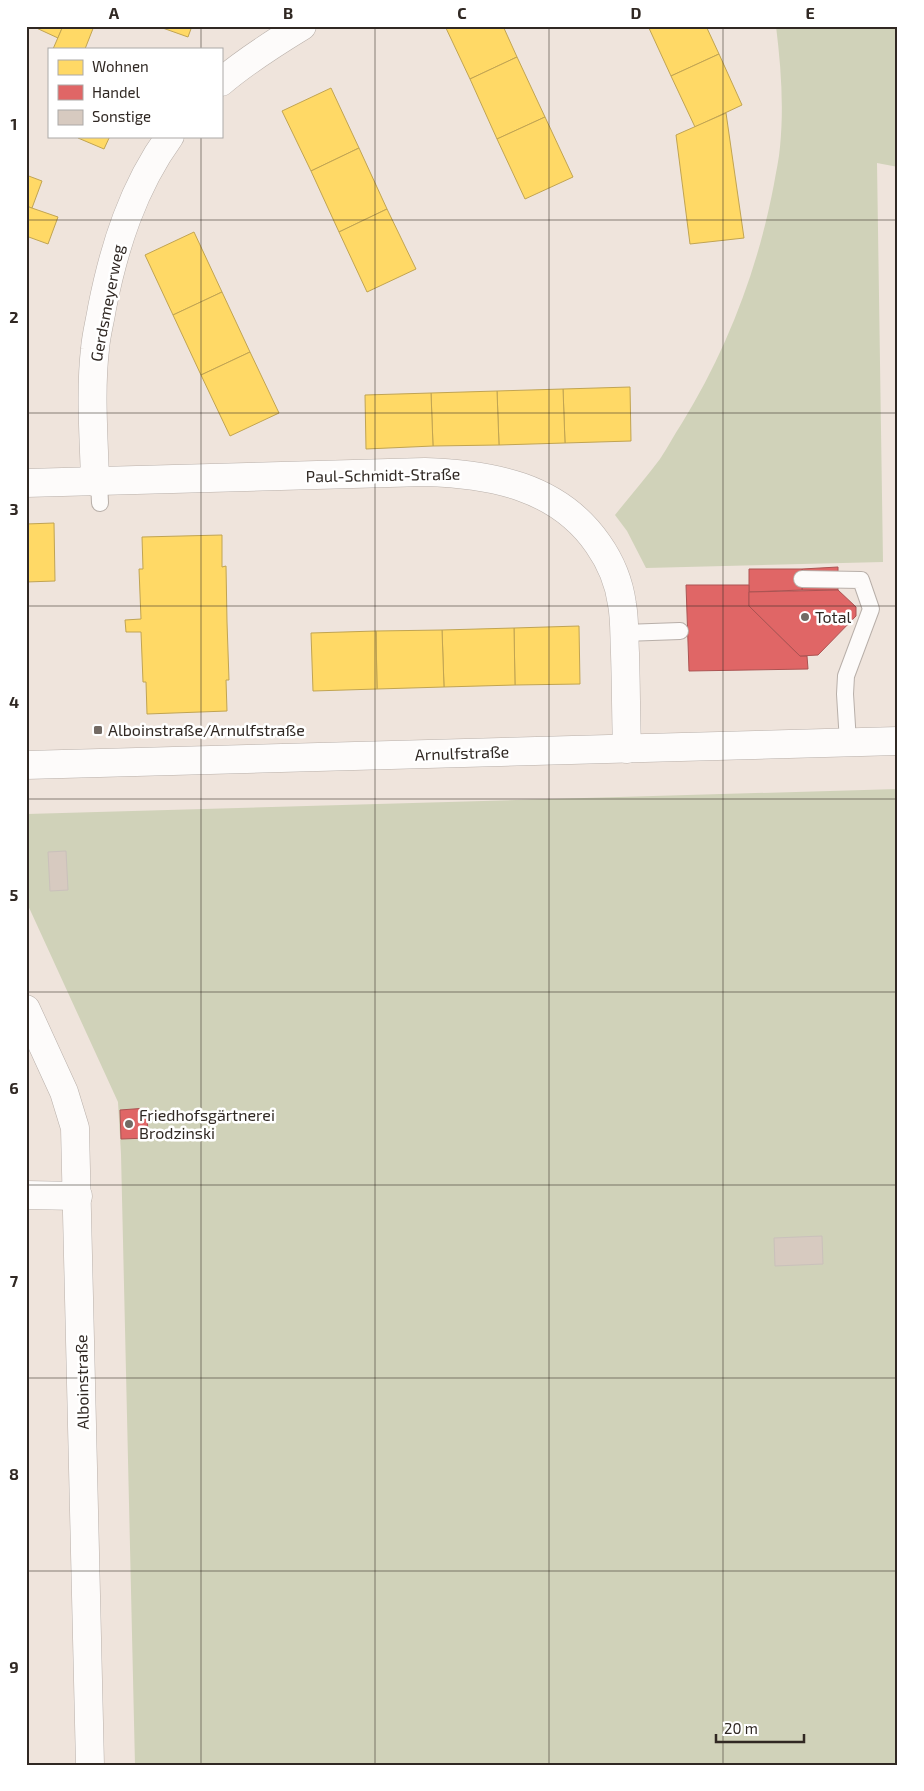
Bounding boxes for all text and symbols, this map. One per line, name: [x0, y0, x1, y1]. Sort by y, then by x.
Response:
text: A: [109, 3, 120, 22]
text: B: [283, 3, 293, 22]
text: C: [457, 3, 467, 22]
text: D: [631, 3, 642, 22]
text: E: [805, 3, 815, 22]
legend: [48, 48, 222, 138]
text: Wohnen: [92, 57, 149, 75]
text: Handel: [92, 83, 141, 101]
text: Sonstige: [92, 107, 151, 125]
text: 1: [11, 114, 17, 133]
street label: Gerdsmeyerweg: [86, 243, 127, 363]
text: 2: [9, 307, 19, 326]
street label: Paul-Schmidt-Straße: [306, 464, 460, 485]
text: 3: [9, 499, 19, 518]
place label: Total: [815, 607, 851, 626]
marker: Total: [799, 611, 811, 623]
text: 4: [9, 692, 19, 711]
place label: Alboinstraße/Arnulfstraße: [108, 720, 305, 739]
marker: Alboinstraße/Arnulfstraße: [92, 724, 104, 736]
street label: Arnulfstraße: [414, 741, 509, 764]
text: 5: [10, 885, 19, 904]
text: 6: [9, 1078, 19, 1097]
place label: Friedhofsgärtnerei Brodzinski: [139, 1105, 275, 1142]
marker: Friedhofsgärtnerei Brodzinski: [123, 1118, 135, 1130]
text: 7: [10, 1271, 19, 1290]
street label: Alboinstraße: [71, 1334, 92, 1430]
text: 8: [9, 1464, 19, 1483]
text: 9: [9, 1657, 19, 1676]
scale bar: [716, 1711, 804, 1743]
text: 20 m: [724, 1719, 758, 1737]

